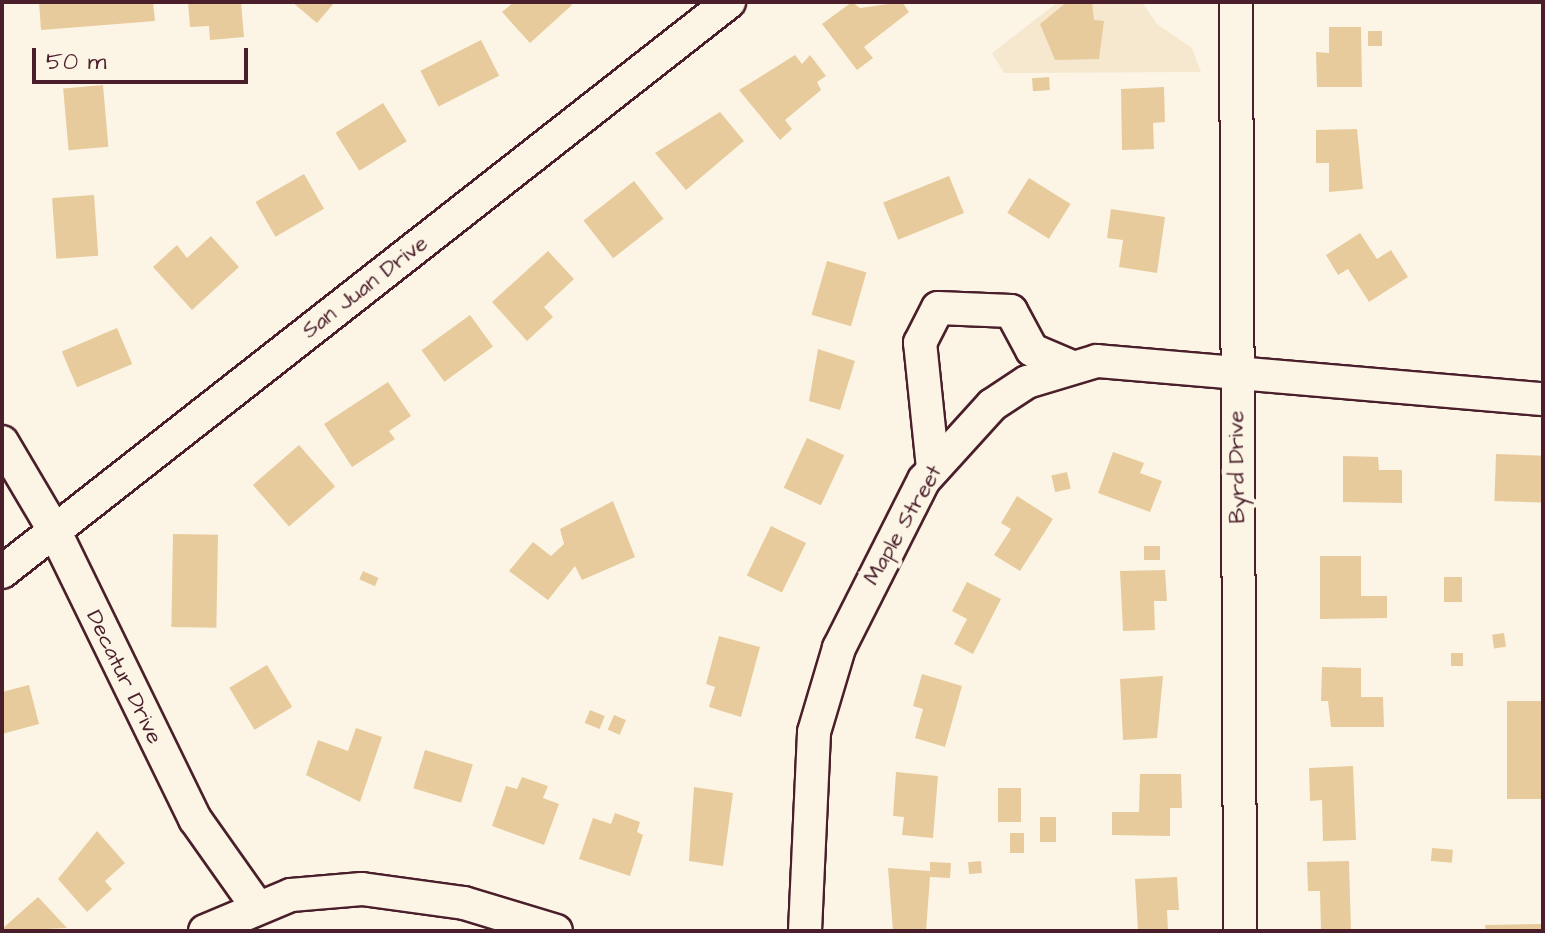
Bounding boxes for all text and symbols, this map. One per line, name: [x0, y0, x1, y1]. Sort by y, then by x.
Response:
scale bar: [36, 32, 252, 82]
text: 50 m: [46, 45, 106, 79]
street label: San Juan Drive: [297, 230, 433, 344]
street label: Byrd Drive: [1223, 410, 1251, 524]
street label: Maple Street: [858, 461, 948, 589]
street label: Decatur Drive: [80, 606, 168, 748]

